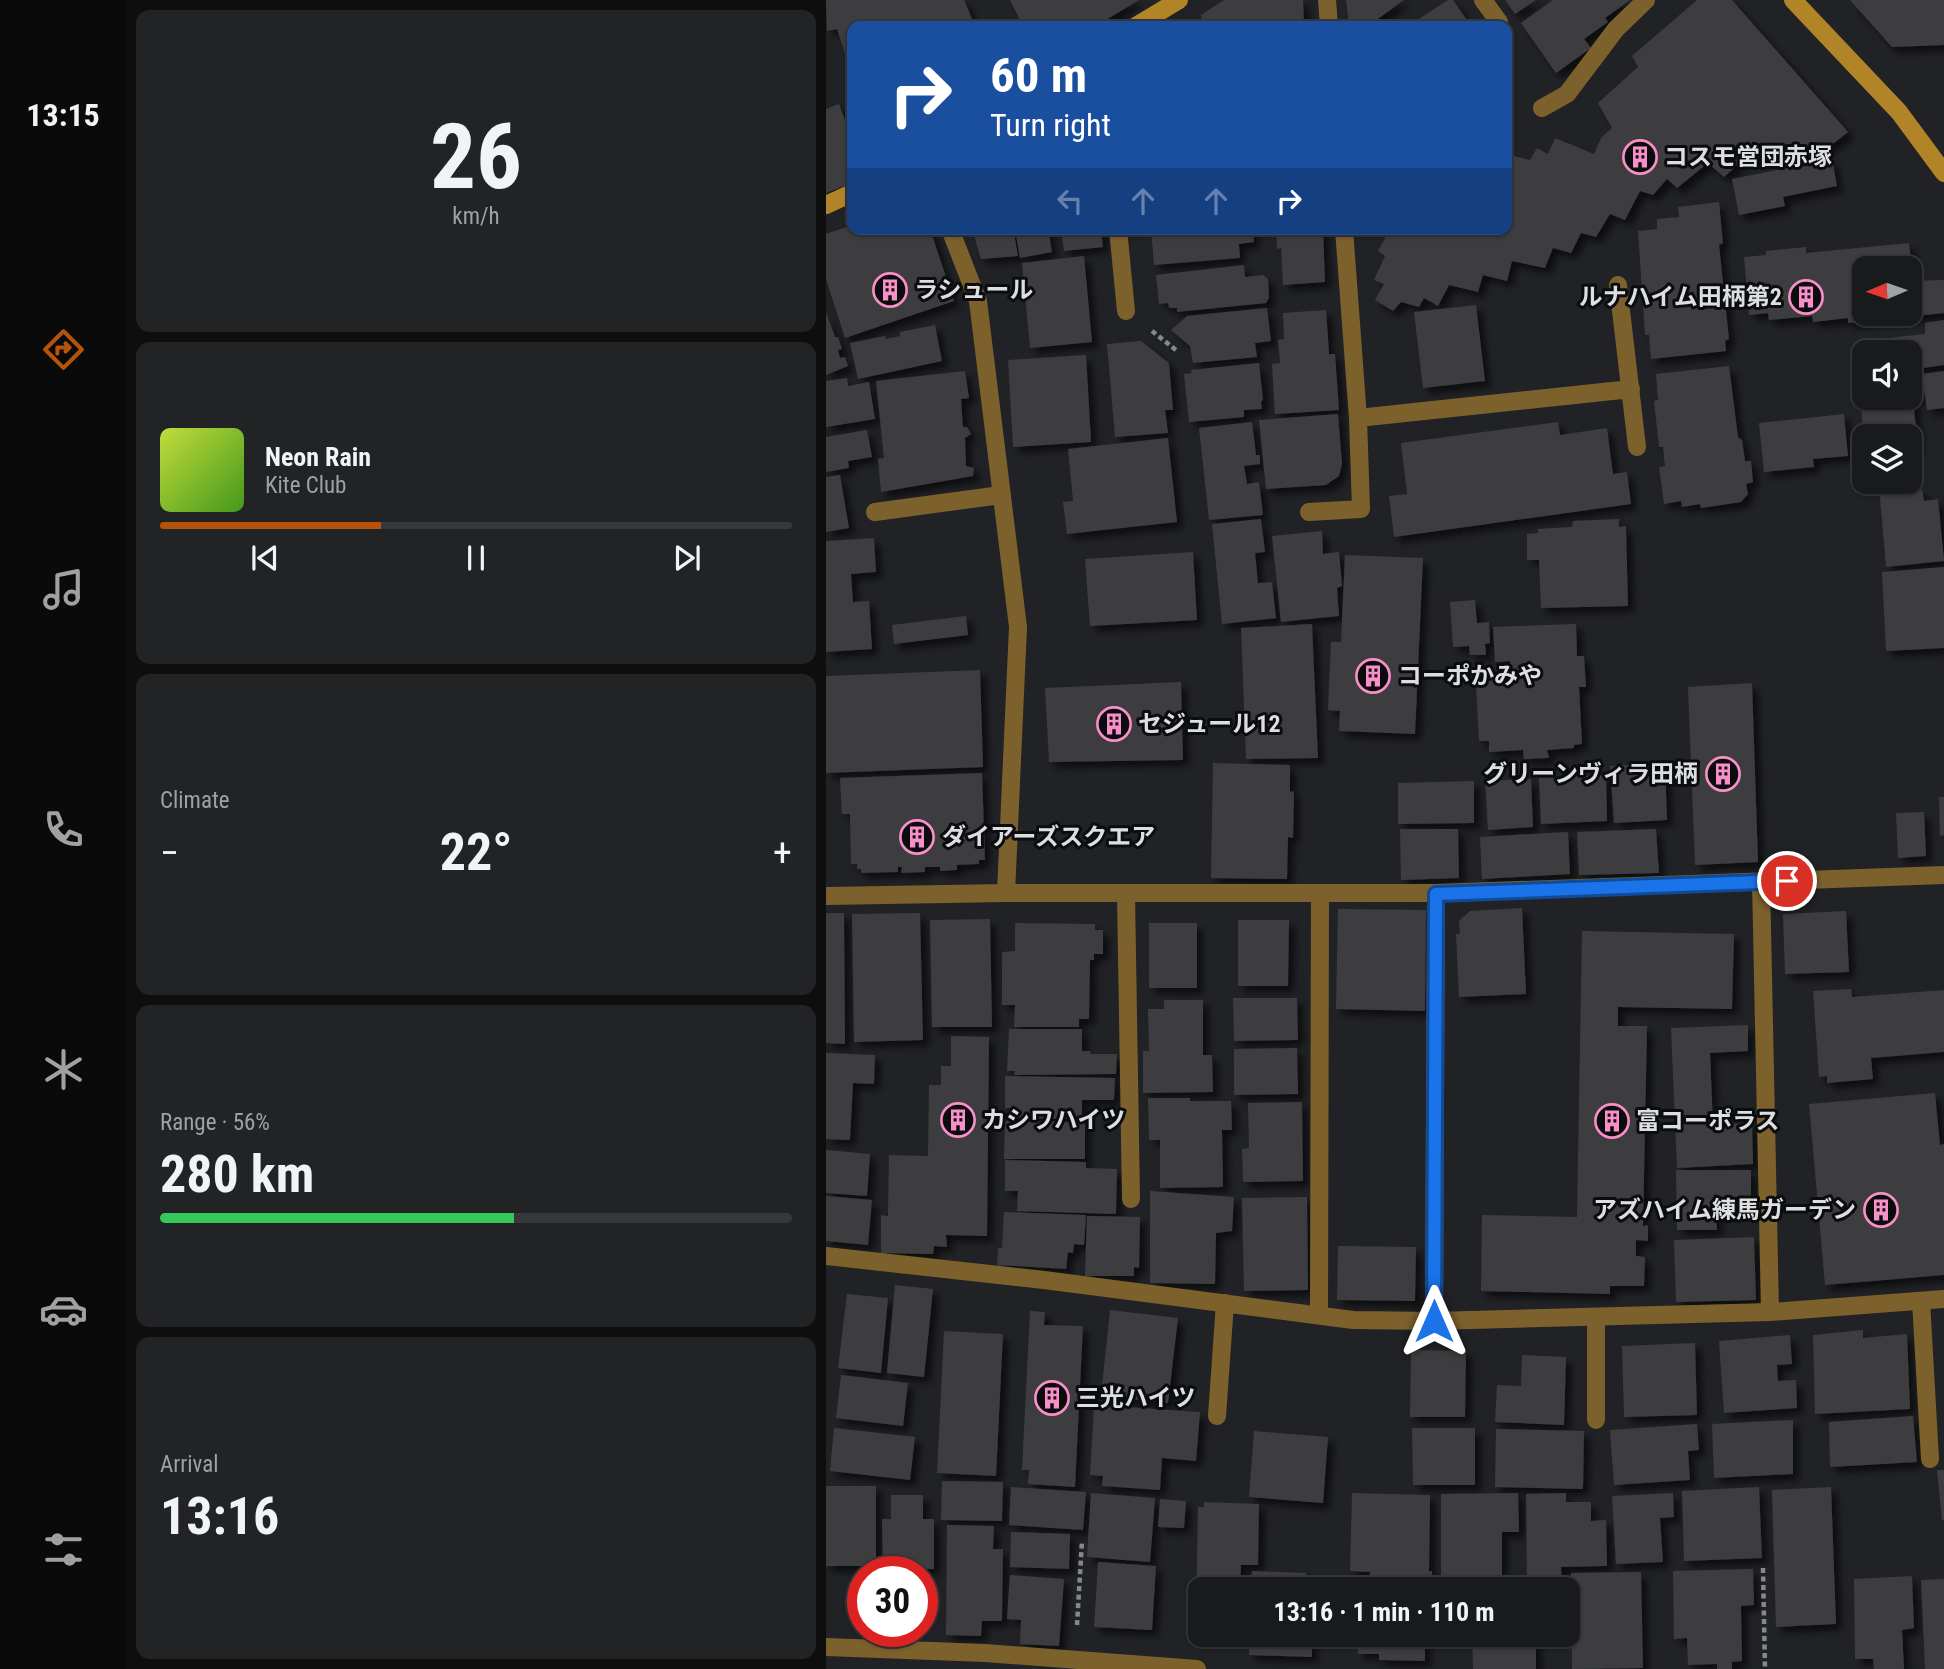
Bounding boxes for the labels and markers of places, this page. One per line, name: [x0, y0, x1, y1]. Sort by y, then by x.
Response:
building icon: コスモ営団赤塚: [1621, 138, 1659, 176]
place label: コスモ営団赤塚: [1664, 143, 1832, 171]
building icon: ラシュール: [871, 271, 909, 309]
place label: ラシュール: [914, 276, 1034, 304]
building icon: ルナハイム田柄第2: [1787, 278, 1825, 316]
place label: ルナハイム田柄第2: [1579, 283, 1782, 311]
building icon: コーポかみや: [1354, 657, 1392, 695]
place label: コーポかみや: [1398, 662, 1542, 690]
building icon: セジュール12: [1095, 705, 1133, 743]
place label: セジュール12: [1138, 710, 1281, 738]
building icon: グリーンヴィラ田柄: [1704, 755, 1742, 793]
place label: グリーンヴィラ田柄: [1483, 760, 1698, 788]
building icon: ダイアーズスクエア: [898, 818, 936, 856]
place label: ダイアーズスクエア: [942, 823, 1155, 851]
pin: [1757, 851, 1817, 911]
building icon: カシワハイツ: [939, 1101, 977, 1139]
building icon: 富コーポラス: [1593, 1102, 1631, 1140]
place label: カシワハイツ: [982, 1106, 1125, 1134]
place label: 富コーポラス: [1636, 1107, 1780, 1135]
building icon: アズハイム練馬ガーデン: [1862, 1191, 1900, 1229]
place label: アズハイム練馬ガーデン: [1593, 1196, 1856, 1224]
building icon: 三光ハイツ: [1033, 1379, 1071, 1417]
place label: 三光ハイツ: [1076, 1384, 1196, 1412]

